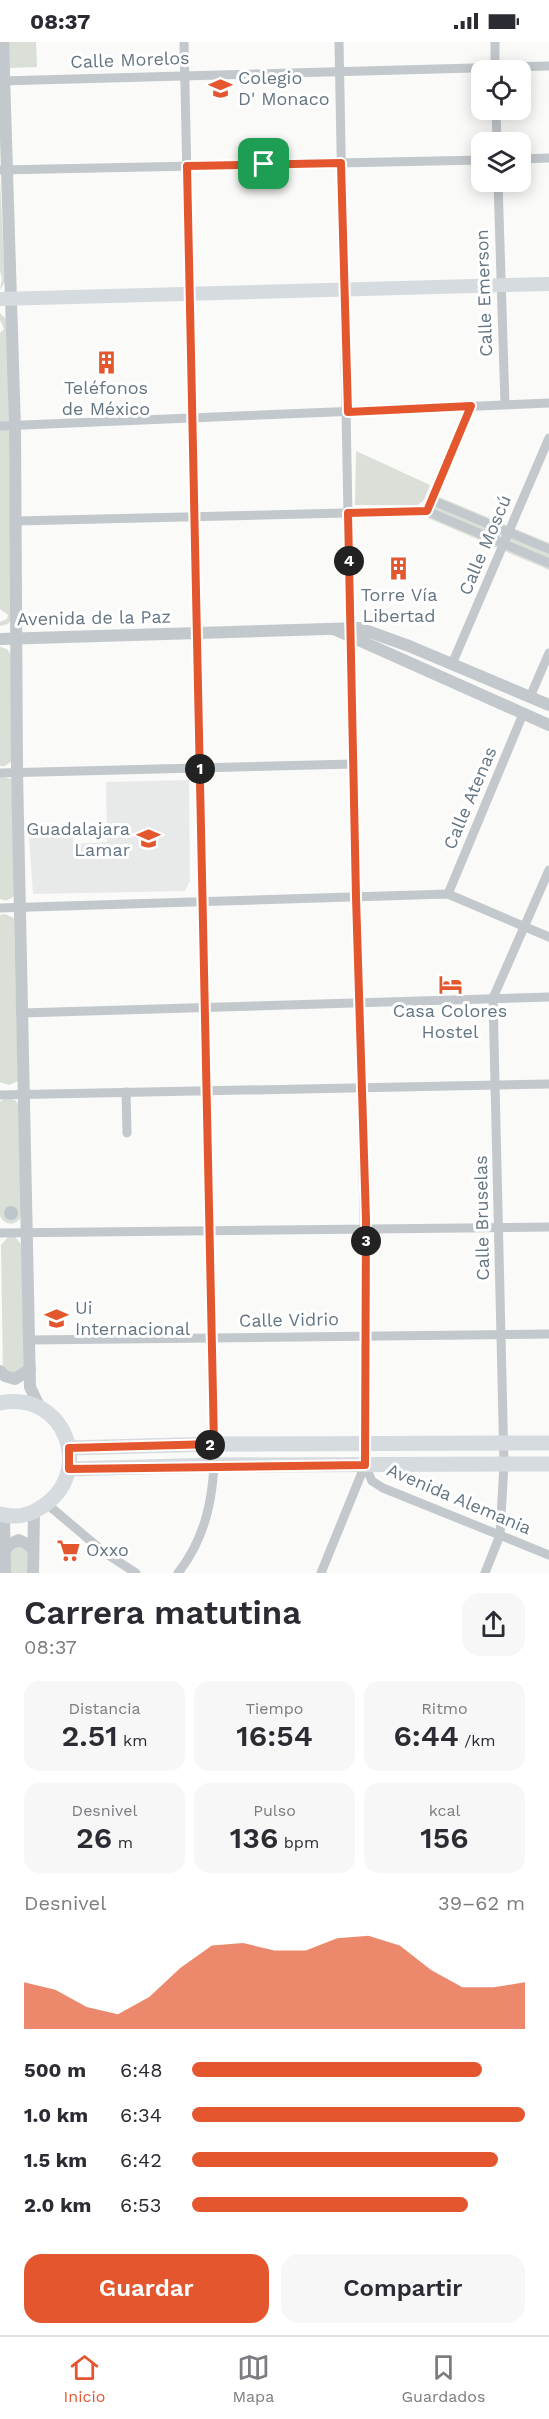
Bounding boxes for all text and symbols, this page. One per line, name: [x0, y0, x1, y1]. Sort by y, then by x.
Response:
text: 08:37: [30, 9, 90, 34]
street label: Calle Morelos: [70, 47, 190, 72]
map controls: [471, 60, 531, 192]
button: locate: [471, 60, 531, 120]
place label: Colegio D' Monaco: [238, 67, 330, 109]
school or university icon: Colegio D' Monaco: [207, 75, 233, 101]
button: layers: [471, 132, 531, 192]
pin: [238, 138, 289, 189]
icon: arrive: [247, 147, 280, 180]
street label: Calle Emerson: [471, 229, 496, 357]
building icon: Teléfonos de México: [93, 349, 119, 375]
place label: Teléfonos de México: [62, 377, 150, 419]
street label: Calle Moscú: [454, 492, 515, 598]
pin: 4: [334, 546, 364, 576]
text: 4: [344, 551, 354, 570]
building icon: Torre Vía Libertad: [386, 556, 412, 582]
place label: Torre Vía Libertad: [361, 584, 437, 626]
street label: Avenida de la Paz: [17, 606, 171, 629]
street label: Calle Atenas: [439, 743, 501, 852]
pin: 1: [185, 754, 215, 784]
text: 1: [197, 759, 203, 778]
place label: Guadalajara Lamar: [26, 818, 130, 860]
school or university icon: Guadalajara Lamar: [135, 826, 161, 852]
hotel icon: Casa Colores Hostel: [437, 972, 463, 998]
place label: Casa Colores Hostel: [393, 1000, 507, 1042]
street label: Calle Bruselas: [470, 1155, 493, 1281]
pin: 3: [351, 1226, 381, 1256]
text: 3: [361, 1231, 371, 1250]
place label: Ui Internacional: [75, 1297, 191, 1339]
school or university icon: Ui Internacional: [44, 1305, 70, 1331]
street label: Calle Vidrio: [239, 1308, 339, 1331]
pin: 2: [195, 1430, 225, 1460]
text: 2: [205, 1435, 215, 1454]
street label: Avenida Alemania: [384, 1459, 534, 1538]
supermarket icon: Oxxo: [55, 1537, 81, 1563]
place label: Oxxo: [86, 1539, 129, 1560]
text: Carrera matutina: [24, 1593, 301, 1632]
button: share: [462, 1593, 525, 1656]
text: 08:37: [24, 1635, 77, 1659]
text: Distancia: [68, 1699, 141, 1718]
text: Tiempo: [246, 1699, 303, 1718]
text: Ritmo: [421, 1699, 468, 1718]
text: 2.51: [62, 1718, 118, 1753]
text: 16:54: [236, 1718, 313, 1753]
text: 6:44: [393, 1718, 459, 1753]
text: km: [118, 1731, 147, 1750]
text: /km: [459, 1731, 496, 1750]
text: Desnivel: [72, 1801, 137, 1820]
text: Pulso: [253, 1801, 296, 1820]
text: kcal: [429, 1801, 460, 1820]
text: 26: [76, 1820, 112, 1855]
text: 136: [230, 1820, 278, 1855]
text: 156: [420, 1820, 469, 1855]
text: m: [112, 1833, 133, 1852]
text: bpm: [278, 1833, 319, 1852]
text: Desnivel: [24, 1891, 106, 1915]
text: 39–62 m: [438, 1891, 525, 1915]
text: 500 m: [24, 2058, 86, 2082]
text: 6:48: [120, 2058, 163, 2082]
text: 1.0 km: [24, 2103, 88, 2127]
text: 6:34: [120, 2103, 162, 2127]
text: 1.5 km: [24, 2148, 87, 2172]
text: 6:42: [120, 2148, 162, 2172]
text: 2.0 km: [24, 2193, 91, 2217]
text: 6:53: [120, 2193, 161, 2217]
button: Guardar: [24, 2254, 269, 2323]
button: Compartir: [281, 2254, 525, 2323]
tab: Inicio: [64, 2351, 105, 2406]
tab: Mapa: [232, 2351, 274, 2406]
tab: Guardados: [401, 2351, 485, 2406]

